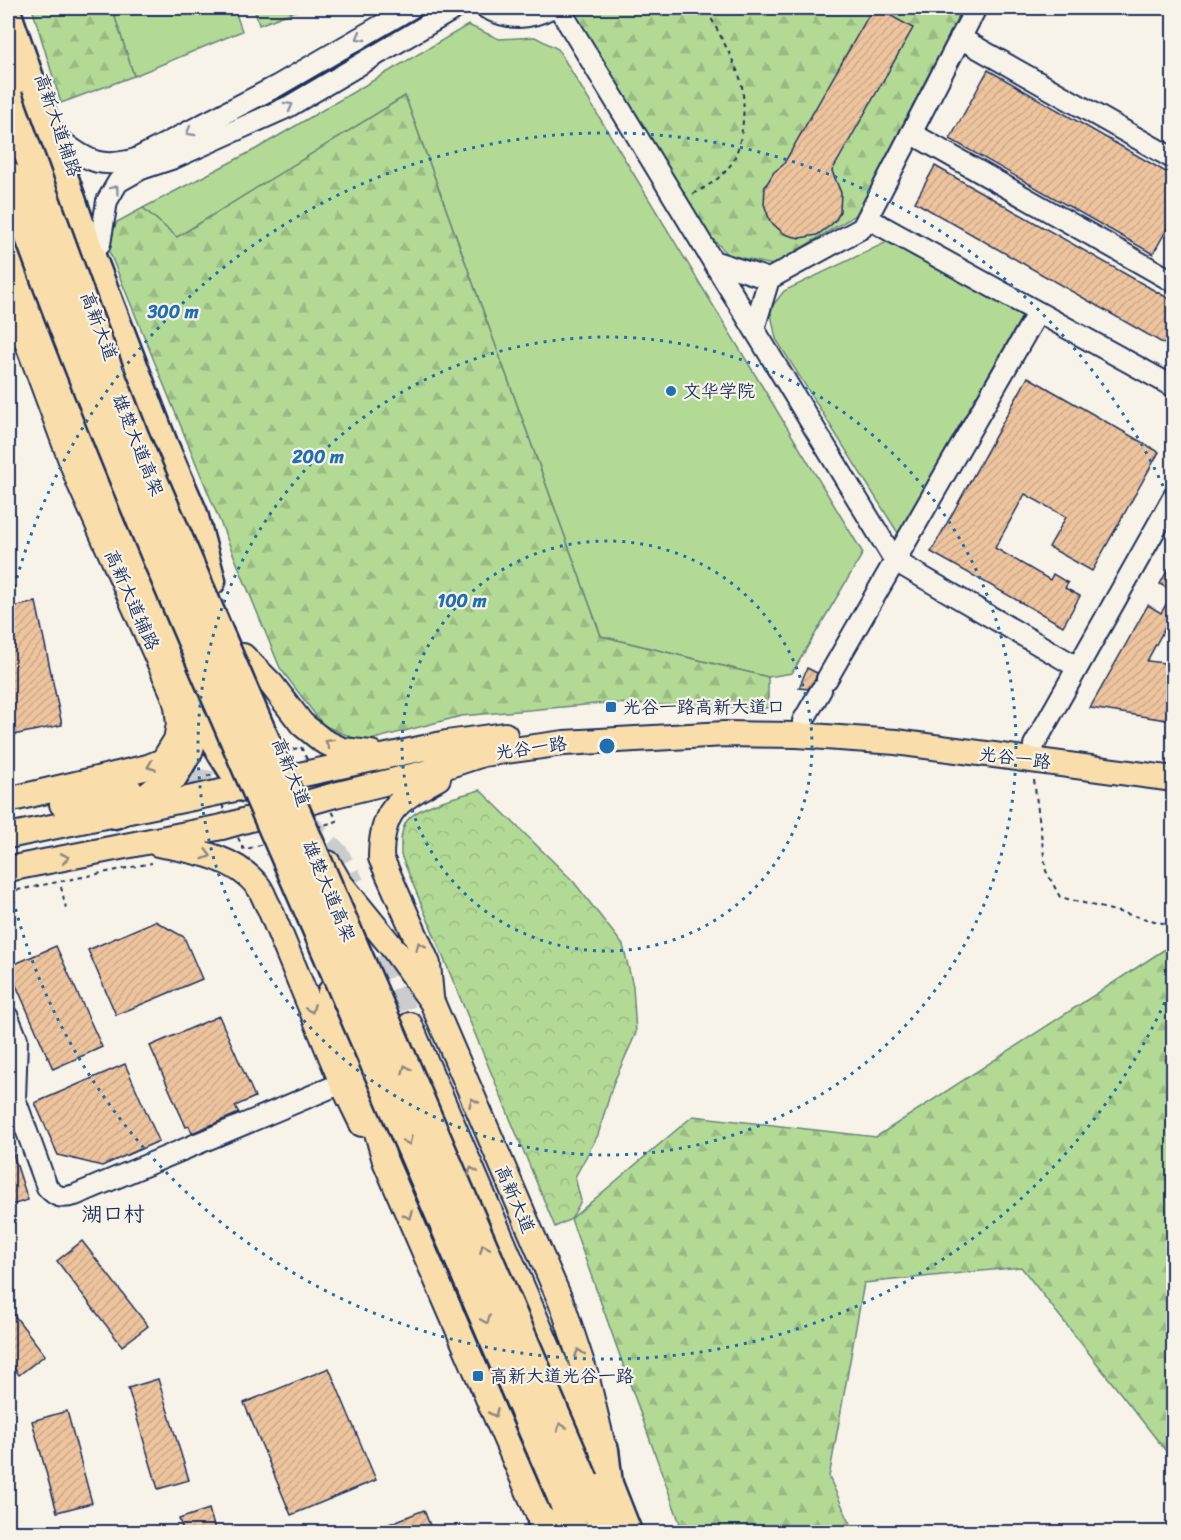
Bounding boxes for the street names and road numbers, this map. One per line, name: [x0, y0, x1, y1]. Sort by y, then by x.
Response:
street label: 高新大道辅路: [25, 69, 91, 181]
street label: 高新大道: [71, 287, 127, 365]
street label: 雄楚大道高架: [103, 389, 173, 501]
street label: 高新大道辅路: [95, 544, 169, 656]
street label: 光谷一路: [493, 727, 569, 769]
street label: 高新大道: [263, 733, 319, 811]
street label: 光谷一路: [977, 738, 1053, 778]
street label: 雄楚大道高架: [293, 835, 365, 947]
street label: 高新大道: [486, 1160, 544, 1238]

